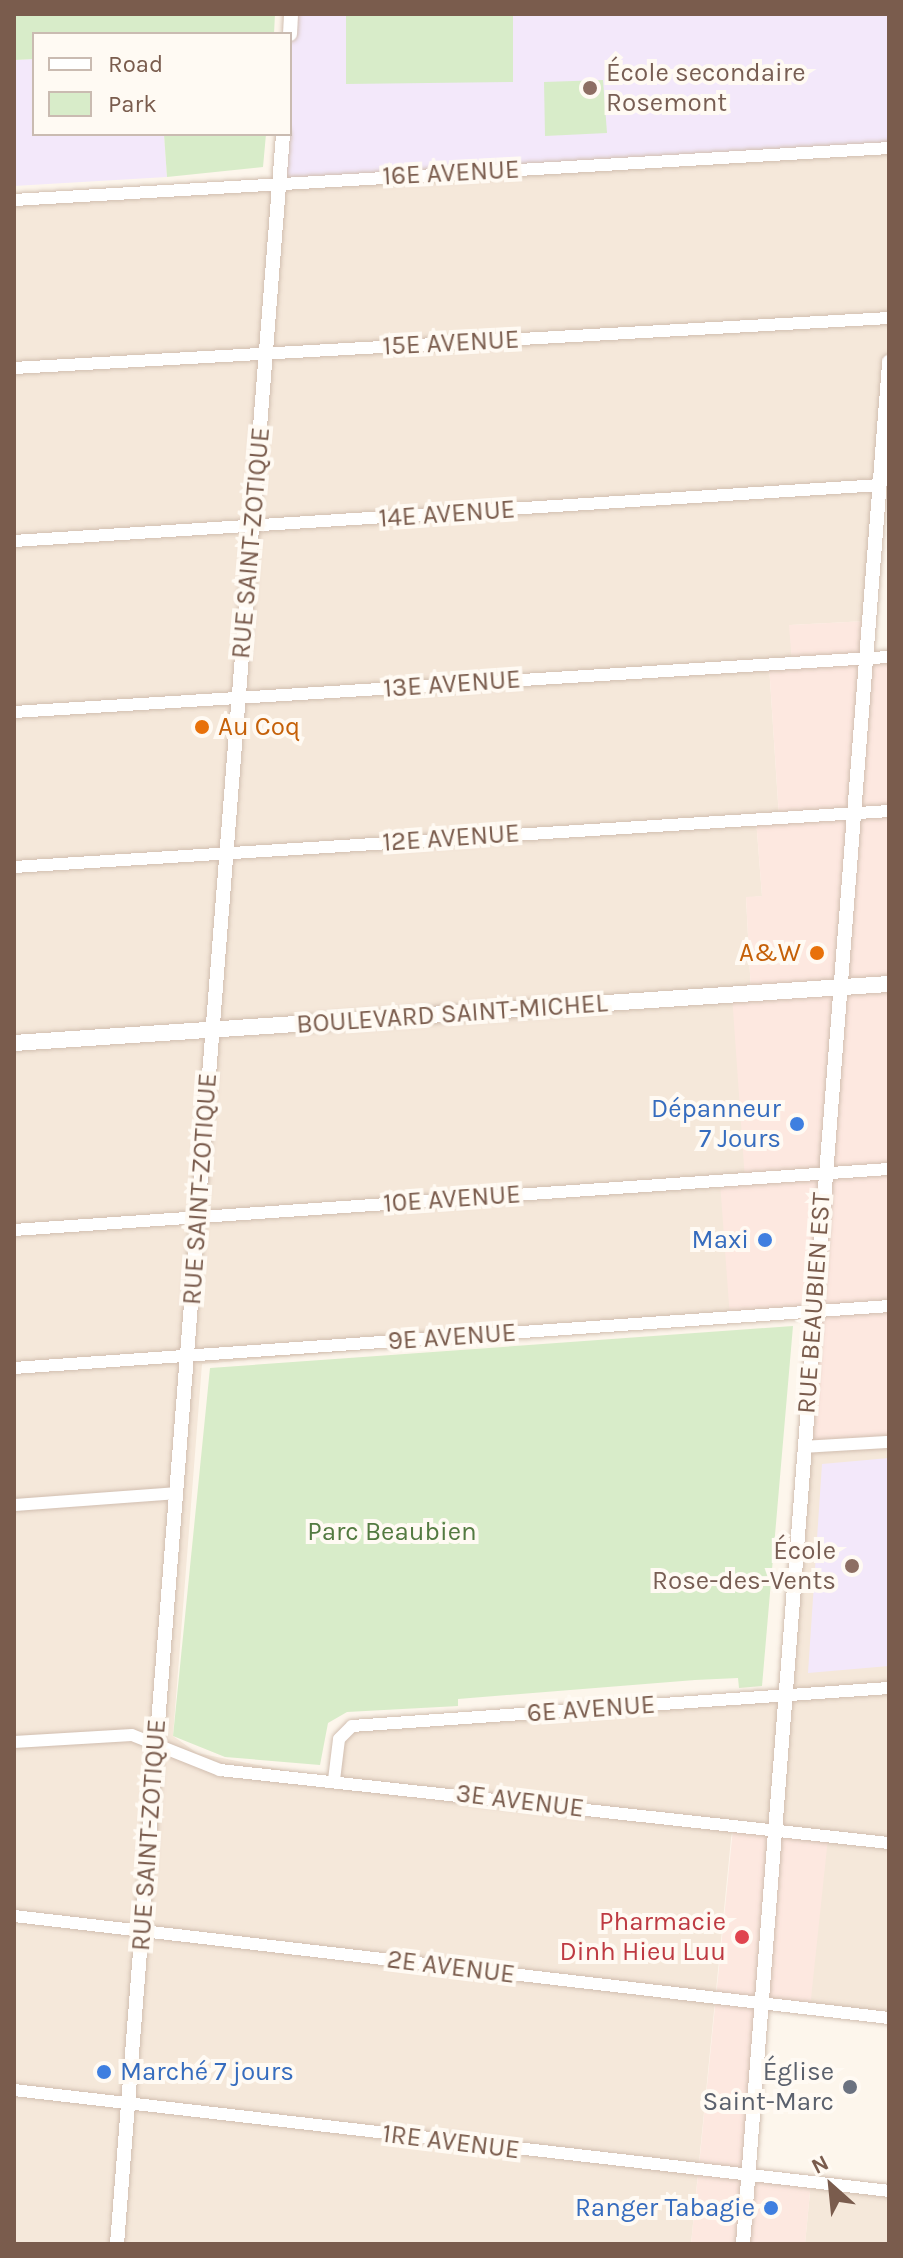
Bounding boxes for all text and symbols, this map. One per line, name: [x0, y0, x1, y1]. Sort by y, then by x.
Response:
legend: [32, 32, 292, 136]
text: Road: [108, 50, 163, 78]
place label: École secondaire Rosemont: [606, 57, 806, 118]
marker: École secondaire Rosemont: [581, 79, 599, 97]
text: Park: [108, 90, 157, 118]
street label: 16E AVENUE: [382, 154, 520, 192]
street label: 15E AVENUE: [382, 324, 520, 362]
street label: RUE SAINT-ZOTIQUE: [225, 426, 277, 660]
street label: 14E AVENUE: [378, 494, 516, 534]
street label: 13E AVENUE: [382, 664, 522, 704]
place label: Au Coq: [218, 711, 300, 743]
marker: Au Coq: [193, 718, 211, 736]
street label: 12E AVENUE: [381, 818, 521, 858]
place label: A&W: [739, 937, 801, 969]
marker: A&W: [808, 944, 826, 962]
street label: BOULEVARD SAINT-MICHEL: [295, 988, 609, 1040]
street label: RUE SAINT-ZOTIQUE: [176, 1072, 224, 1306]
place label: Dépanneur 7 Jours: [651, 1093, 781, 1154]
marker: Dépanneur 7 Jours: [788, 1115, 806, 1133]
street label: 10E AVENUE: [382, 1179, 522, 1219]
street label: RUE BEAUBIEN EST: [791, 1191, 837, 1415]
place label: Maxi: [692, 1224, 749, 1256]
marker: Maxi: [756, 1231, 774, 1249]
street label: 9E AVENUE: [387, 1317, 517, 1357]
park label: Parc Beaubien: [307, 1516, 477, 1548]
place label: École Rose-des-Vents: [652, 1535, 836, 1596]
marker: École Rose-des-Vents: [843, 1557, 861, 1575]
street label: 6E AVENUE: [526, 1689, 656, 1729]
street label: RUE SAINT-ZOTIQUE: [125, 1718, 173, 1952]
street label: 3E AVENUE: [454, 1778, 586, 1824]
place label: Pharmacie Dinh Hieu Luu: [559, 1906, 726, 1968]
marker: Pharmacie Dinh Hieu Luu: [733, 1928, 751, 1946]
street label: 2E AVENUE: [385, 1944, 517, 1990]
place label: Marché 7 jours: [120, 2056, 294, 2088]
place label: Église Saint-Marc: [703, 2056, 834, 2118]
marker: Marché 7 jours: [95, 2063, 113, 2081]
marker: Église Saint-Marc: [841, 2078, 859, 2096]
street label: 1RE AVENUE: [381, 2118, 521, 2166]
north arrow: [791, 2146, 871, 2226]
text: N: [807, 2149, 833, 2180]
place label: Ranger Tabagie: [575, 2192, 755, 2224]
marker: Ranger Tabagie: [762, 2199, 780, 2217]

